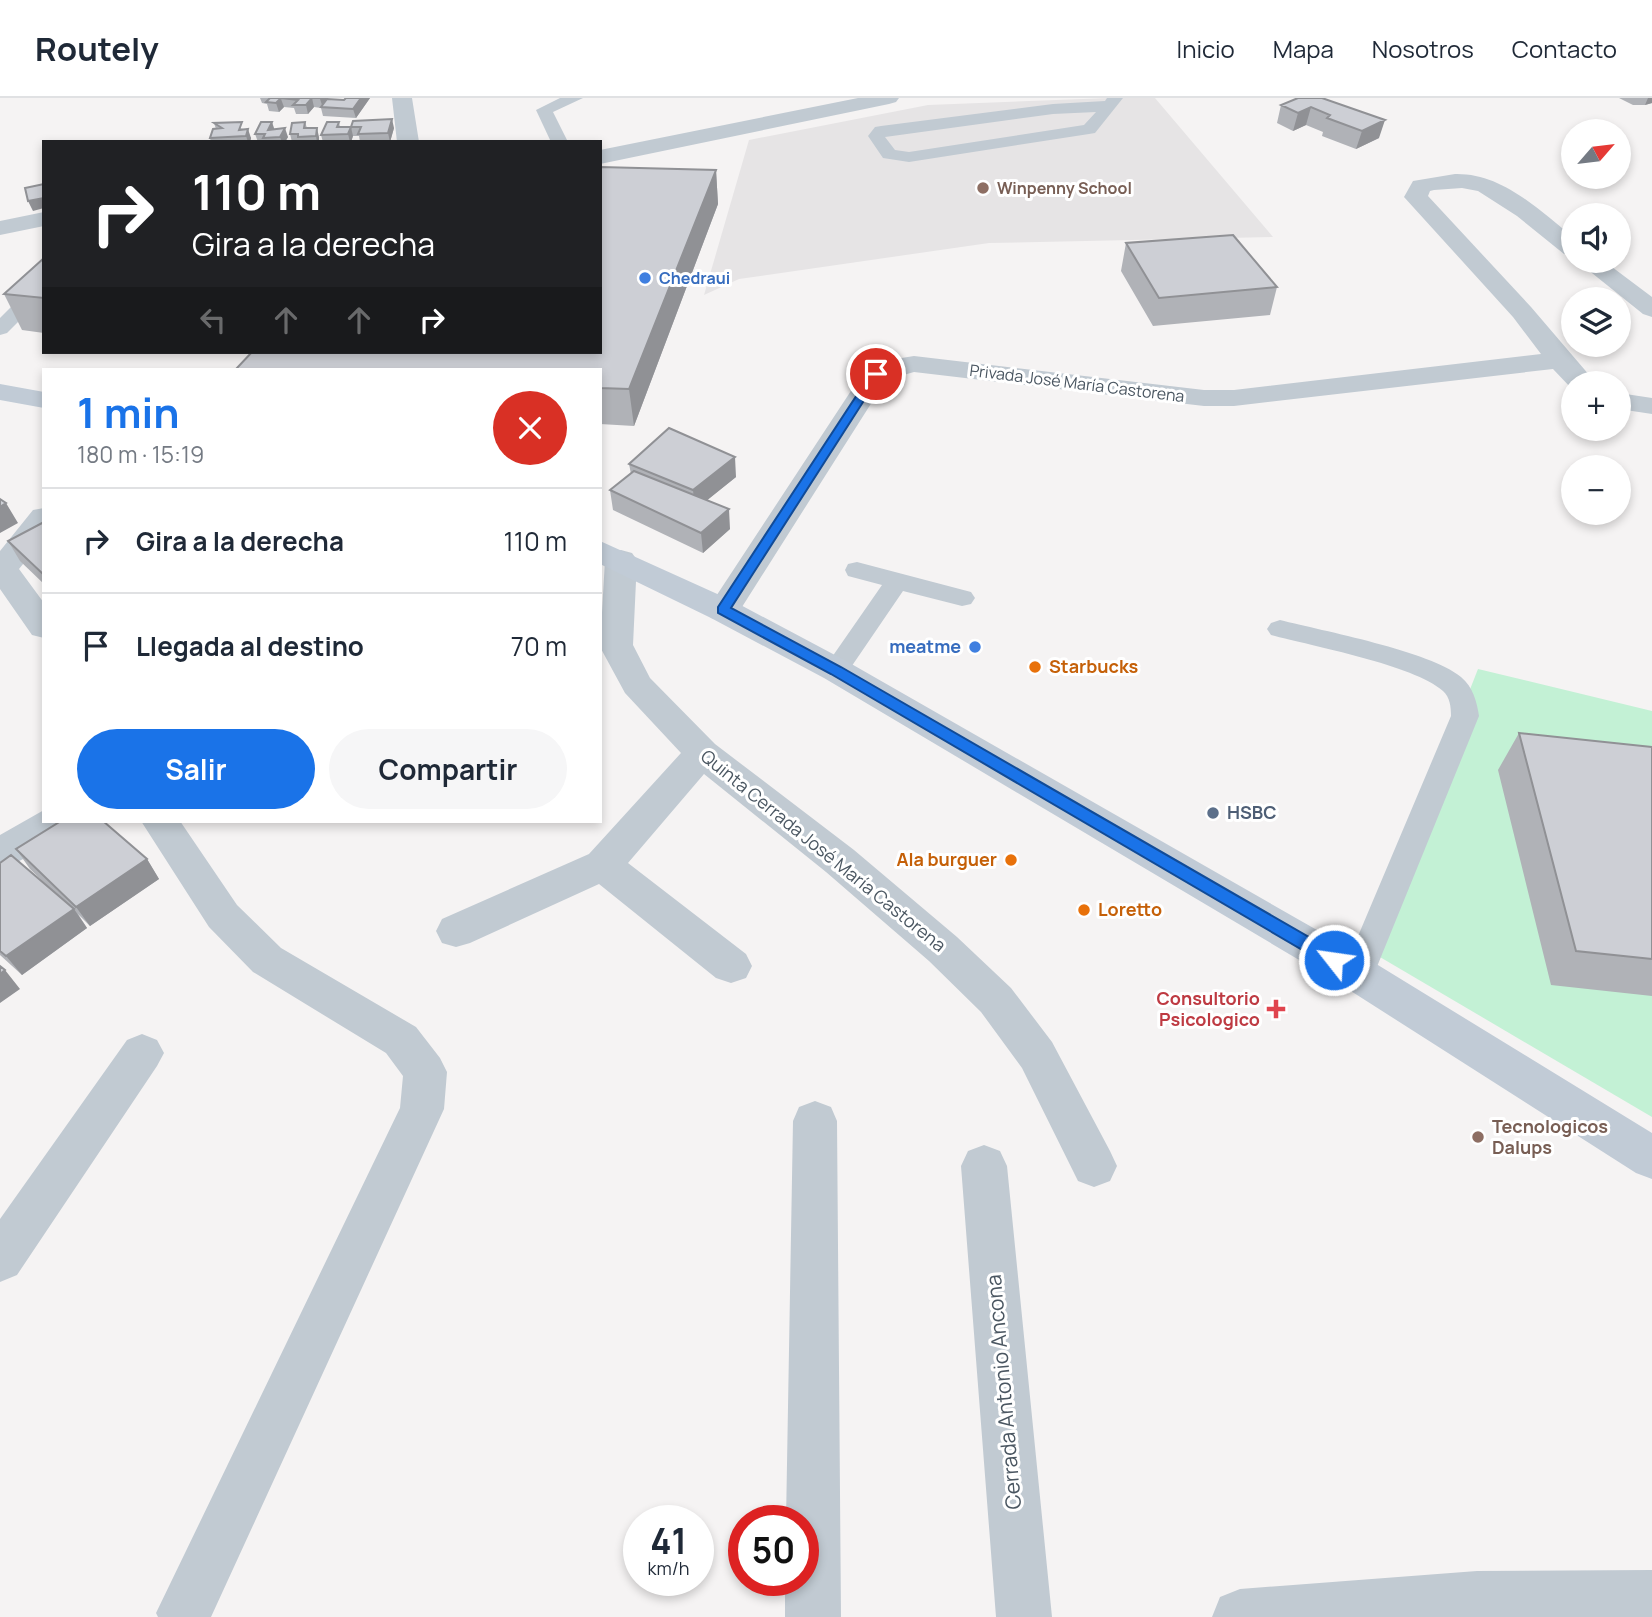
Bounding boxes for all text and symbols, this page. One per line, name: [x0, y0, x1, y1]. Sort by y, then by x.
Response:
text: Routely: [35, 26, 159, 71]
text: Inicio: [1177, 32, 1235, 65]
text: Mapa: [1273, 32, 1334, 65]
text: Nosotros: [1372, 32, 1474, 65]
text: Contacto: [1512, 32, 1617, 65]
north arrow: [1561, 119, 1631, 189]
map controls: [1561, 119, 1631, 525]
text: 110 m: [192, 158, 321, 225]
icon: right: [77, 168, 168, 259]
place label: Winpenny School: [997, 177, 1132, 199]
marker: Winpenny School: [975, 180, 991, 196]
button: sound: [1561, 203, 1631, 273]
text: Gira a la derecha: [192, 222, 435, 266]
place label: Chedraui: [659, 267, 730, 289]
marker: Chedraui: [637, 270, 653, 286]
button: layers: [1561, 287, 1631, 357]
icon: left: [194, 301, 232, 339]
icon: ahead: [267, 301, 305, 339]
icon: ahead: [340, 301, 378, 339]
icon: right: [413, 301, 451, 339]
pin: [846, 344, 906, 404]
icon: arrive: [857, 355, 895, 393]
street label: Privada José María Castorena: [968, 359, 1186, 407]
button: +: [1561, 371, 1631, 441]
text: 1 min: [77, 383, 180, 441]
button: close: [493, 391, 567, 465]
text: 180 m · 15:19: [77, 438, 204, 470]
button: −: [1561, 455, 1631, 525]
icon: right: [77, 522, 115, 560]
text: Gira a la derecha: [136, 523, 344, 559]
text: 110 m: [504, 523, 567, 559]
icon: arrive: [77, 627, 115, 665]
text: Llegada al destino: [136, 628, 364, 664]
text: 70 m: [511, 628, 567, 664]
place label: meatme: [889, 634, 961, 658]
marker: meatme: [967, 639, 983, 655]
place label: Starbucks: [1049, 654, 1138, 678]
marker: Starbucks: [1027, 659, 1043, 675]
button: Salir: [77, 729, 315, 809]
button: Compartir: [329, 729, 567, 809]
street label: Quinta Cerrada José María Castorena: [696, 744, 951, 957]
place label: HSBC: [1227, 800, 1276, 824]
marker: HSBC: [1205, 805, 1221, 821]
place label: Ala burguer: [896, 847, 997, 871]
marker: Ala burguer: [1003, 852, 1019, 868]
place label: Loretto: [1098, 897, 1162, 921]
marker: Loretto: [1076, 902, 1092, 918]
position arrow: [1297, 923, 1371, 997]
place label: Consultorio Psicologico: [1156, 986, 1260, 1031]
marker: Consultorio Psicologico: [1266, 999, 1286, 1019]
place label: Tecnologicos Dalups: [1492, 1114, 1608, 1159]
marker: Tecnologicos Dalups: [1470, 1129, 1486, 1145]
street label: Cerrada Antonio Ancona: [979, 1273, 1027, 1511]
speed limit sign: 50: [728, 1505, 819, 1596]
text: 41: [650, 1517, 687, 1565]
text: km/h: [648, 1556, 689, 1580]

